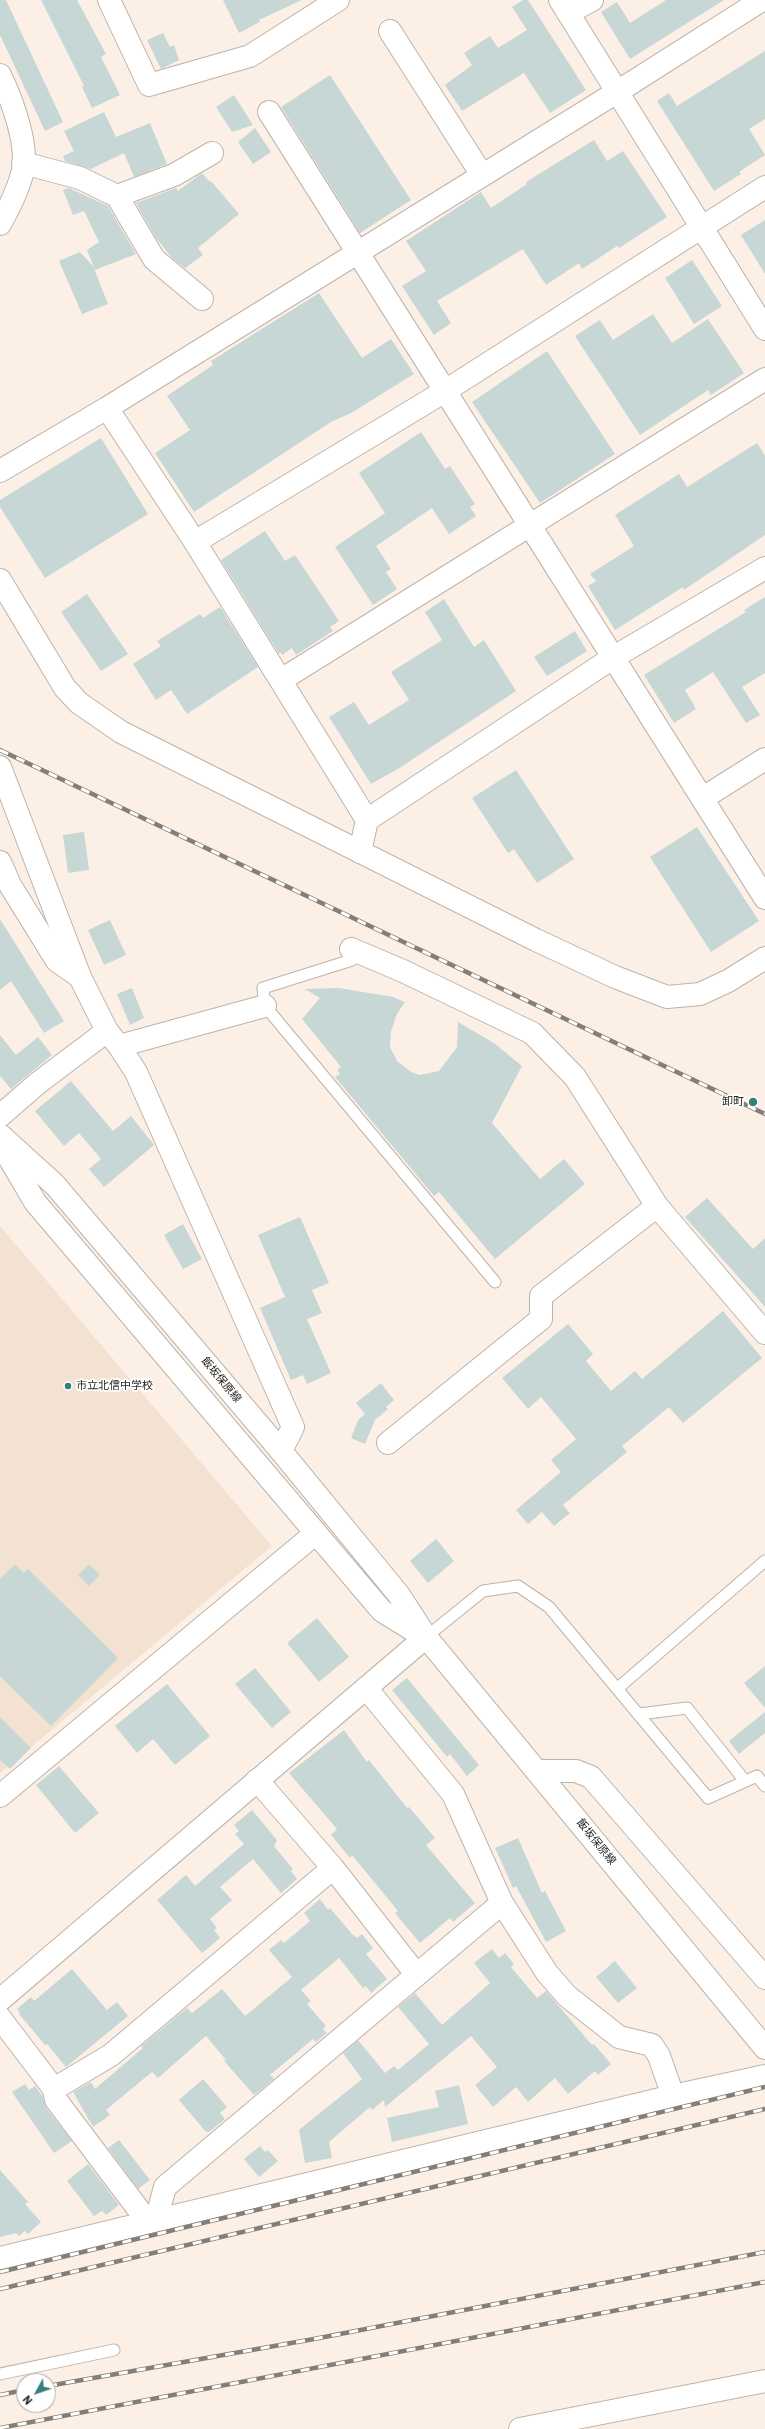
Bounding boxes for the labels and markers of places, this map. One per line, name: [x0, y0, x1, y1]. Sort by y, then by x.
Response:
place label: 卸町: [722, 1095, 744, 1109]
marker: 卸町: [747, 1096, 759, 1108]
place label: 市立北信中学校: [76, 1379, 153, 1393]
marker: 市立北信中学校: [63, 1381, 73, 1391]

